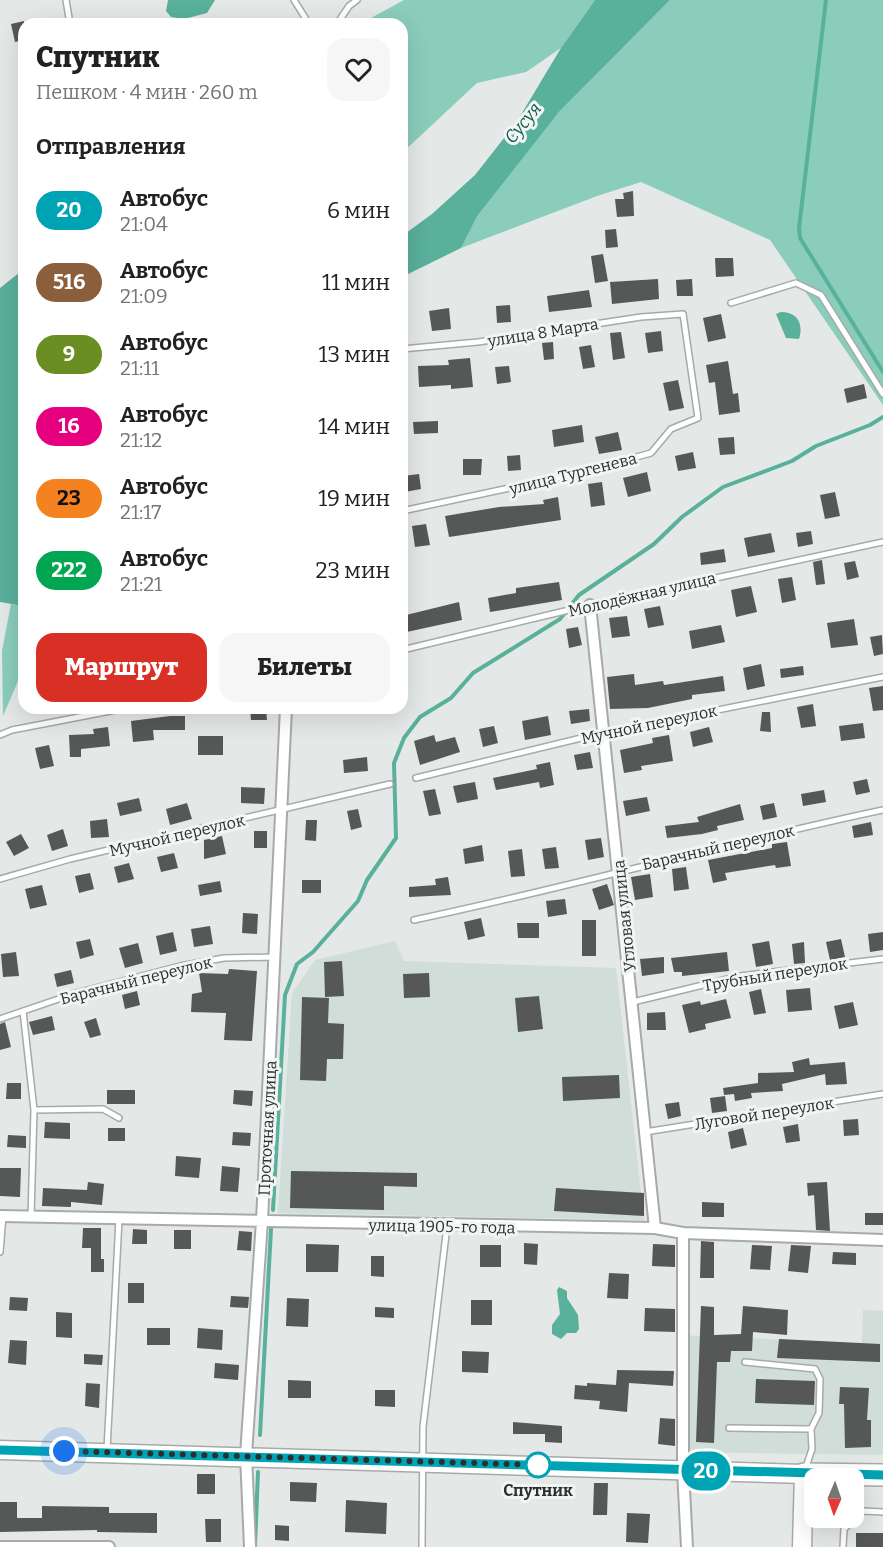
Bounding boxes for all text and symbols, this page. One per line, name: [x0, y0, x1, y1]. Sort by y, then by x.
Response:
button: heart: [327, 38, 390, 101]
text: Спутник: [36, 41, 160, 74]
text: Пешком · 4 мин · 260 m: [36, 80, 258, 104]
water label: Сусуя: [500, 98, 546, 148]
text: Отправления: [36, 133, 186, 160]
text: Автобус: [120, 185, 208, 212]
text: 20: [56, 197, 82, 223]
text: 6 мин: [327, 197, 390, 224]
text: 21:04: [120, 212, 168, 236]
text: Автобус: [120, 257, 208, 284]
text: 516: [53, 269, 85, 295]
text: 11 мин: [322, 269, 390, 296]
text: 21:09: [120, 284, 168, 308]
street label: улица 8 Марта: [485, 314, 600, 351]
text: Автобус: [120, 329, 208, 356]
text: 9: [63, 341, 75, 367]
text: 13 мин: [318, 341, 390, 368]
text: 21:11: [120, 356, 159, 380]
text: Автобус: [120, 401, 208, 428]
text: 16: [58, 413, 80, 439]
text: 14 мин: [318, 413, 390, 440]
text: 21:12: [120, 428, 162, 452]
street label: улица Тургенева: [506, 448, 639, 499]
text: Автобус: [120, 473, 208, 500]
text: 23: [57, 485, 81, 511]
text: 19 мин: [318, 485, 390, 512]
text: 21:17: [120, 500, 161, 524]
text: Автобус: [120, 545, 208, 572]
text: 222: [51, 557, 87, 583]
text: 23 мин: [315, 557, 390, 584]
street label: Молодёжная улица: [566, 568, 718, 621]
text: 21:21: [120, 572, 162, 596]
button: Маршрут: [36, 633, 207, 702]
button: Билеты: [219, 633, 390, 702]
street label: Мучной переулок: [579, 701, 719, 748]
street label: Мучной переулок: [107, 810, 247, 860]
street label: Барачный переулок: [640, 821, 797, 874]
street label: Угловая улица: [609, 859, 640, 973]
street label: Барачный переулок: [58, 952, 215, 1009]
street label: Трубный переулок: [701, 954, 849, 995]
street label: Проточная улица: [254, 1060, 281, 1196]
street label: Луговой переулок: [693, 1093, 836, 1134]
street label: улица 1905-го года: [368, 1216, 516, 1237]
your location: [49, 1436, 79, 1466]
marker: Спутник: [525, 1452, 551, 1478]
line badge: 20: [679, 1452, 733, 1490]
text: 20: [693, 1458, 719, 1484]
north arrow: [804, 1468, 864, 1528]
map controls: [804, 1468, 864, 1528]
place label: Спутник: [503, 1481, 573, 1500]

